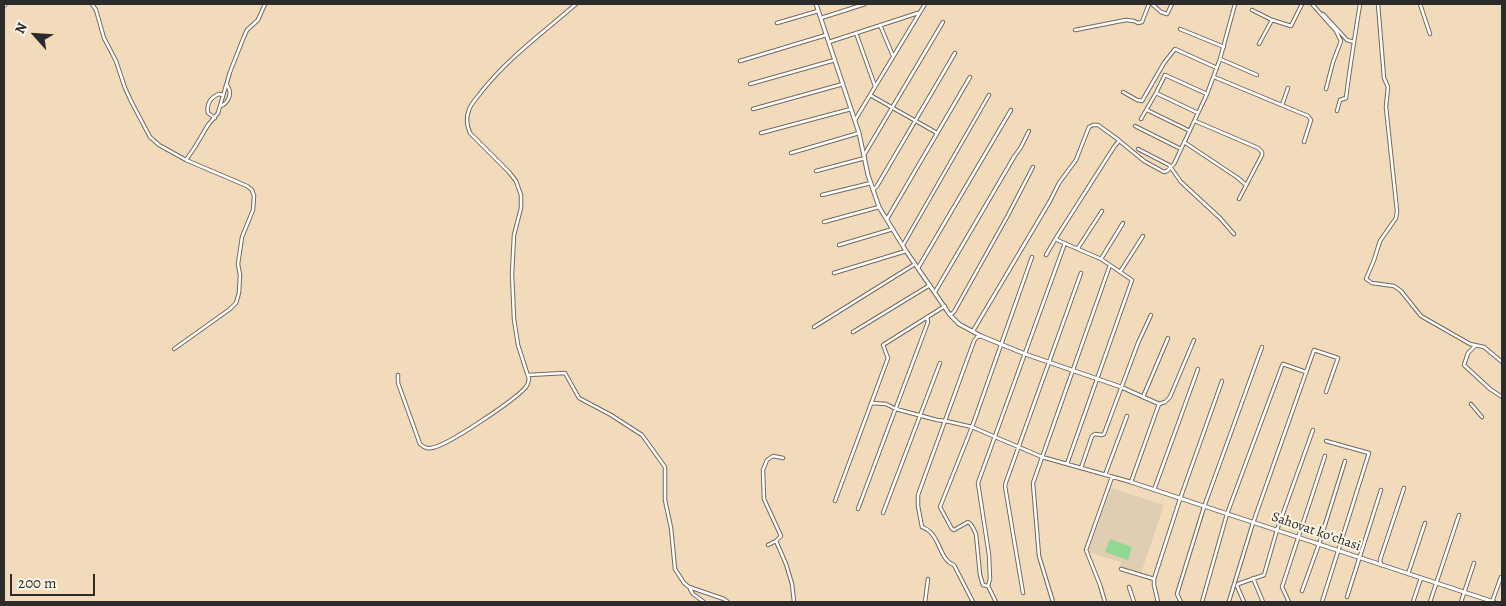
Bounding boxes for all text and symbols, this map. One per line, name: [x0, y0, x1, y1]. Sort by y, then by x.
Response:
north arrow: [10, 10, 60, 60]
text: N: [10, 19, 32, 37]
street label: Sahovat koʻchasi: [1269, 509, 1363, 555]
scale bar: [12, 564, 98, 596]
text: 200 m: [18, 573, 57, 593]

